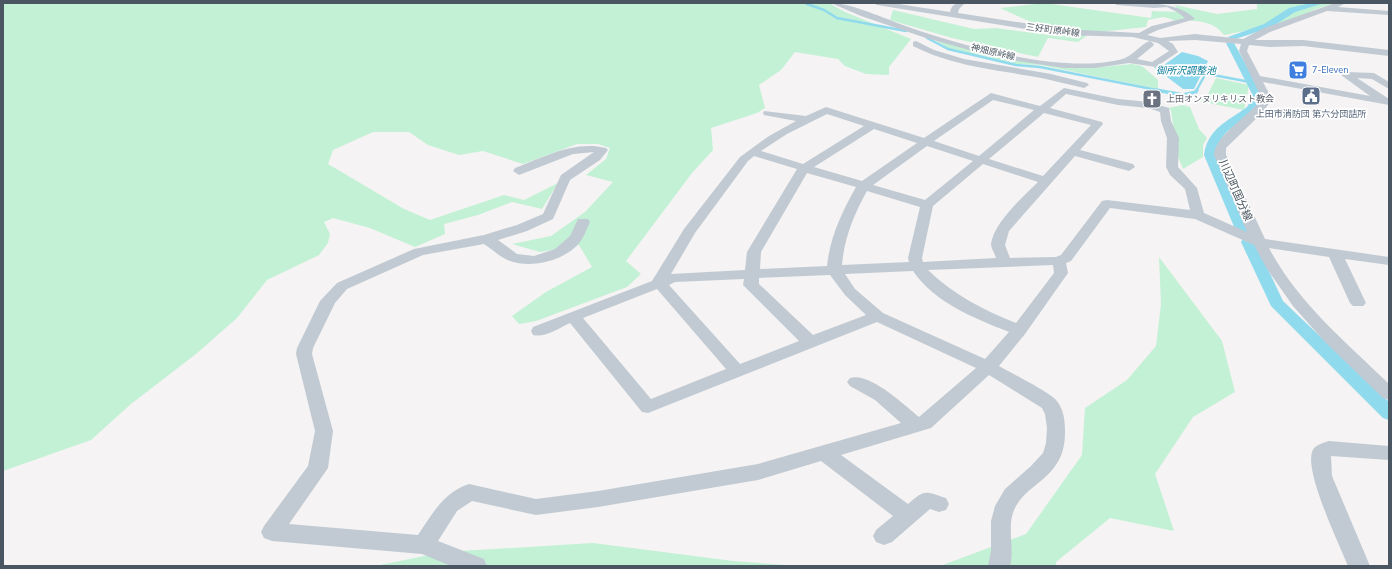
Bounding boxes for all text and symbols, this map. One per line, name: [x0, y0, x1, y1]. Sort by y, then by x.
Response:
street label: 三好町原峠線: [1026, 21, 1082, 38]
street label: 神畑原峠線: [970, 41, 1017, 62]
supermarket icon: 7-Eleven: [1287, 59, 1309, 81]
water label: 御所沢調整池: [1156, 64, 1217, 77]
place label: 7-Eleven: [1312, 64, 1348, 75]
public building icon: 上田市消防団 第六分団詰所: [1300, 85, 1322, 107]
church icon: 上田オンヌリキリスト教会: [1141, 88, 1163, 110]
place label: 上田オンヌリキリスト教会: [1166, 93, 1274, 104]
place label: 上田市消防団 第六分団詰所: [1256, 108, 1366, 119]
street label: 川辺町国分線: [1216, 157, 1256, 223]

